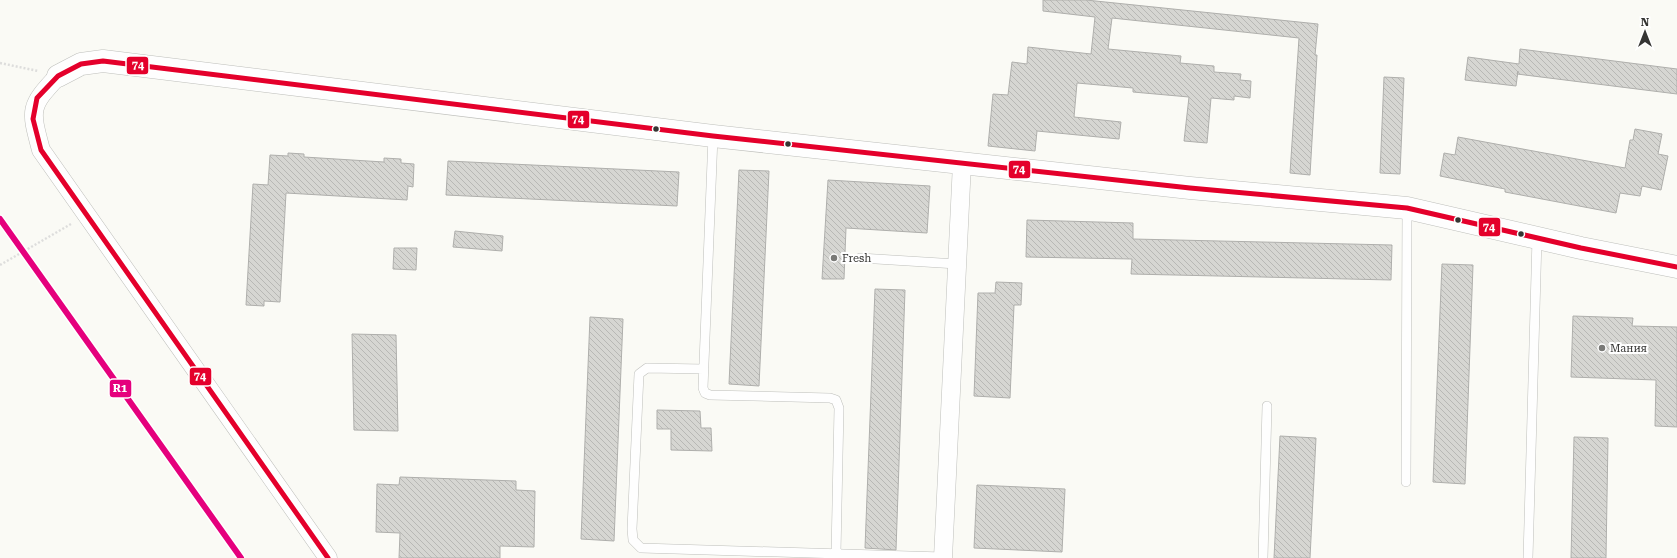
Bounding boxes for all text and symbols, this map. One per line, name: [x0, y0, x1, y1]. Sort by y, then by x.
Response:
north arrow: [1625, 12, 1665, 52]
text: N: [1641, 16, 1650, 29]
line badge: 74: [126, 56, 149, 75]
text: 74: [132, 59, 145, 72]
line badge: 74: [567, 110, 590, 129]
text: 74: [572, 113, 585, 126]
unlabelled marker: [651, 124, 661, 134]
unlabelled marker: [783, 139, 793, 149]
line badge: 74: [1008, 160, 1031, 179]
text: 74: [1013, 163, 1026, 176]
unlabelled marker: [1453, 215, 1463, 225]
line badge: 74: [1478, 217, 1501, 237]
text: 74: [1483, 221, 1496, 234]
unlabelled marker: [1516, 229, 1526, 239]
place label: Fresh: [842, 252, 871, 265]
marker: Fresh: [829, 253, 839, 263]
place label: Мания: [1610, 342, 1647, 355]
marker: Мания: [1597, 343, 1607, 353]
line badge: 74: [189, 367, 212, 386]
text: 74: [194, 370, 207, 383]
line badge: R1: [109, 379, 132, 398]
text: R1: [113, 382, 127, 395]

